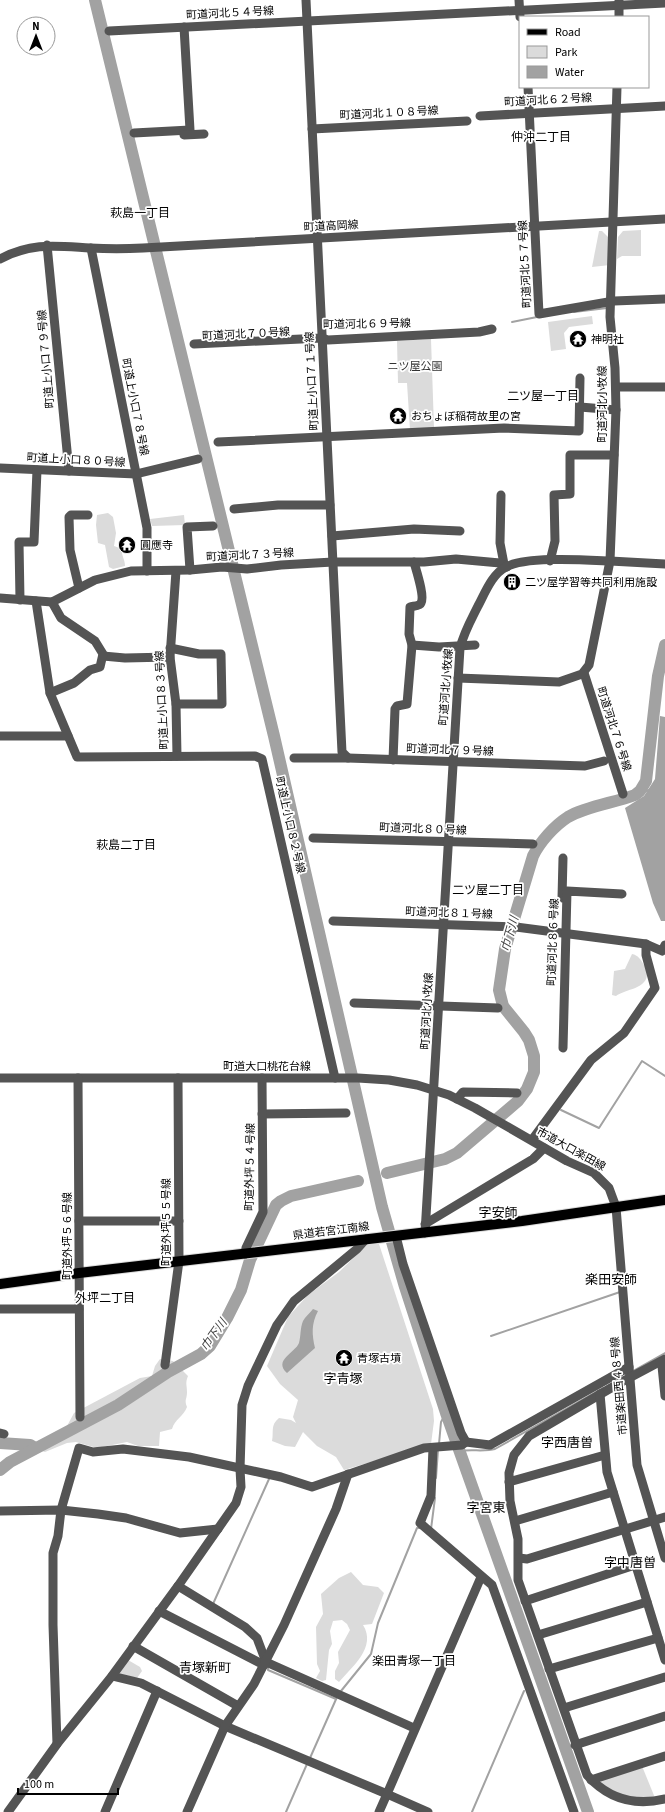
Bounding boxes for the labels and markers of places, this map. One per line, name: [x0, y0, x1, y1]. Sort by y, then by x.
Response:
temple icon: 神明社: [568, 329, 588, 349]
place label: 神明社: [591, 332, 624, 347]
temple icon: おちょぼ稲荷故里の宮: [388, 406, 408, 426]
place label: おちょぼ稲荷故里の宮: [411, 409, 521, 424]
temple icon: 圓應寺: [117, 535, 137, 555]
place label: 圓應寺: [140, 538, 173, 553]
building icon: 二ツ屋学習等共同利用施設: [502, 572, 522, 592]
place label: 二ツ屋学習等共同利用施設: [525, 575, 657, 590]
temple icon: 青塚古墳: [334, 1348, 354, 1368]
place label: 青塚古墳: [357, 1351, 401, 1366]

